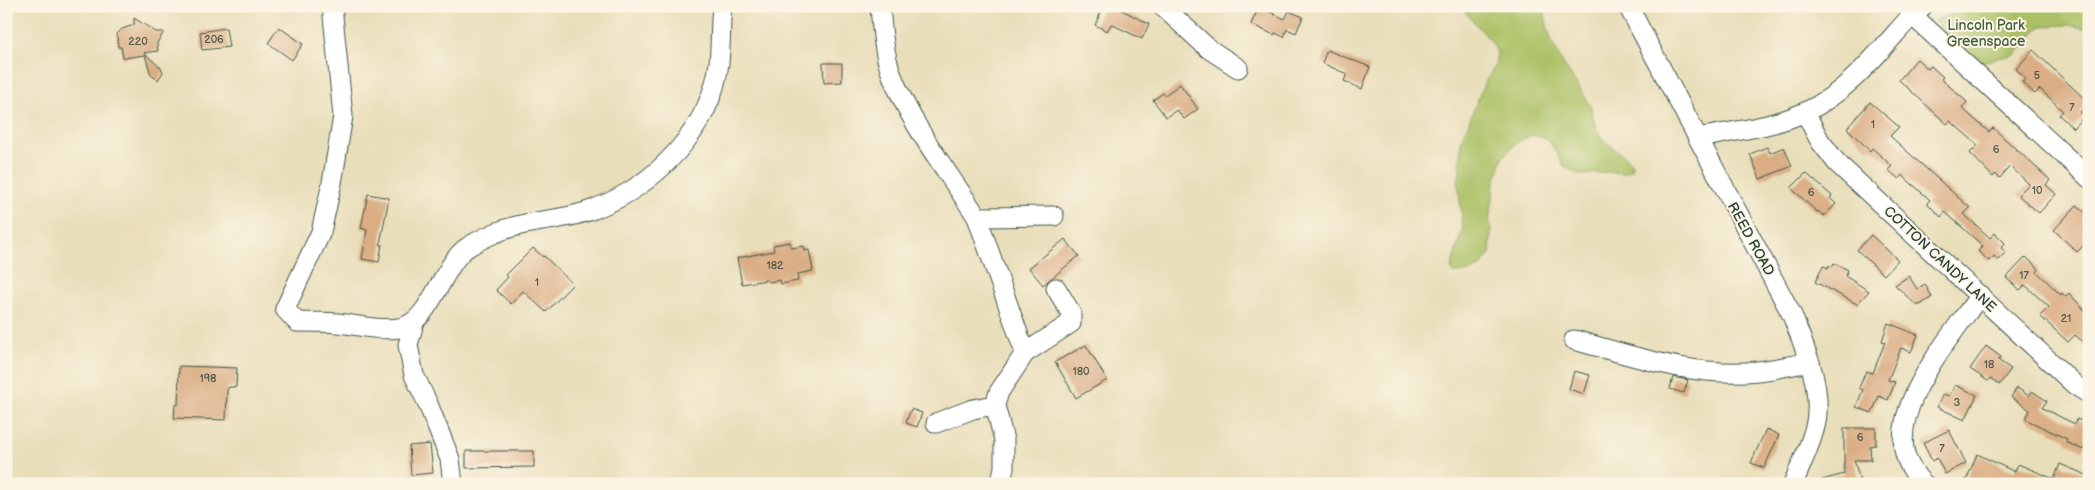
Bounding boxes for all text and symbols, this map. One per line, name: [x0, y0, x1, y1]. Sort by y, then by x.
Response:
park label: Lincoln Park Greenspace: [1947, 17, 2025, 50]
house number: 206: [204, 33, 224, 46]
house number: 220: [128, 35, 148, 48]
house number: 5: [2034, 69, 2040, 82]
house number: 7: [2069, 101, 2075, 114]
house number: 1: [1871, 118, 1875, 131]
house number: 6: [1993, 143, 2000, 156]
house number: 10: [2032, 184, 2043, 197]
house number: 6: [1808, 186, 1815, 199]
street label: REED ROAD: [1724, 199, 1778, 279]
street label: COTTON CANDY LANE: [1880, 202, 2000, 316]
house number: 182: [766, 259, 784, 272]
house number: 17: [2019, 269, 2029, 282]
house number: 1: [535, 276, 539, 289]
house number: 21: [2061, 312, 2071, 325]
house number: 18: [1984, 358, 1994, 371]
house number: 180: [1072, 365, 1090, 378]
house number: 198: [199, 372, 217, 385]
house number: 3: [1954, 396, 1961, 409]
house number: 6: [1857, 431, 1864, 444]
house number: 7: [1939, 442, 1945, 455]

